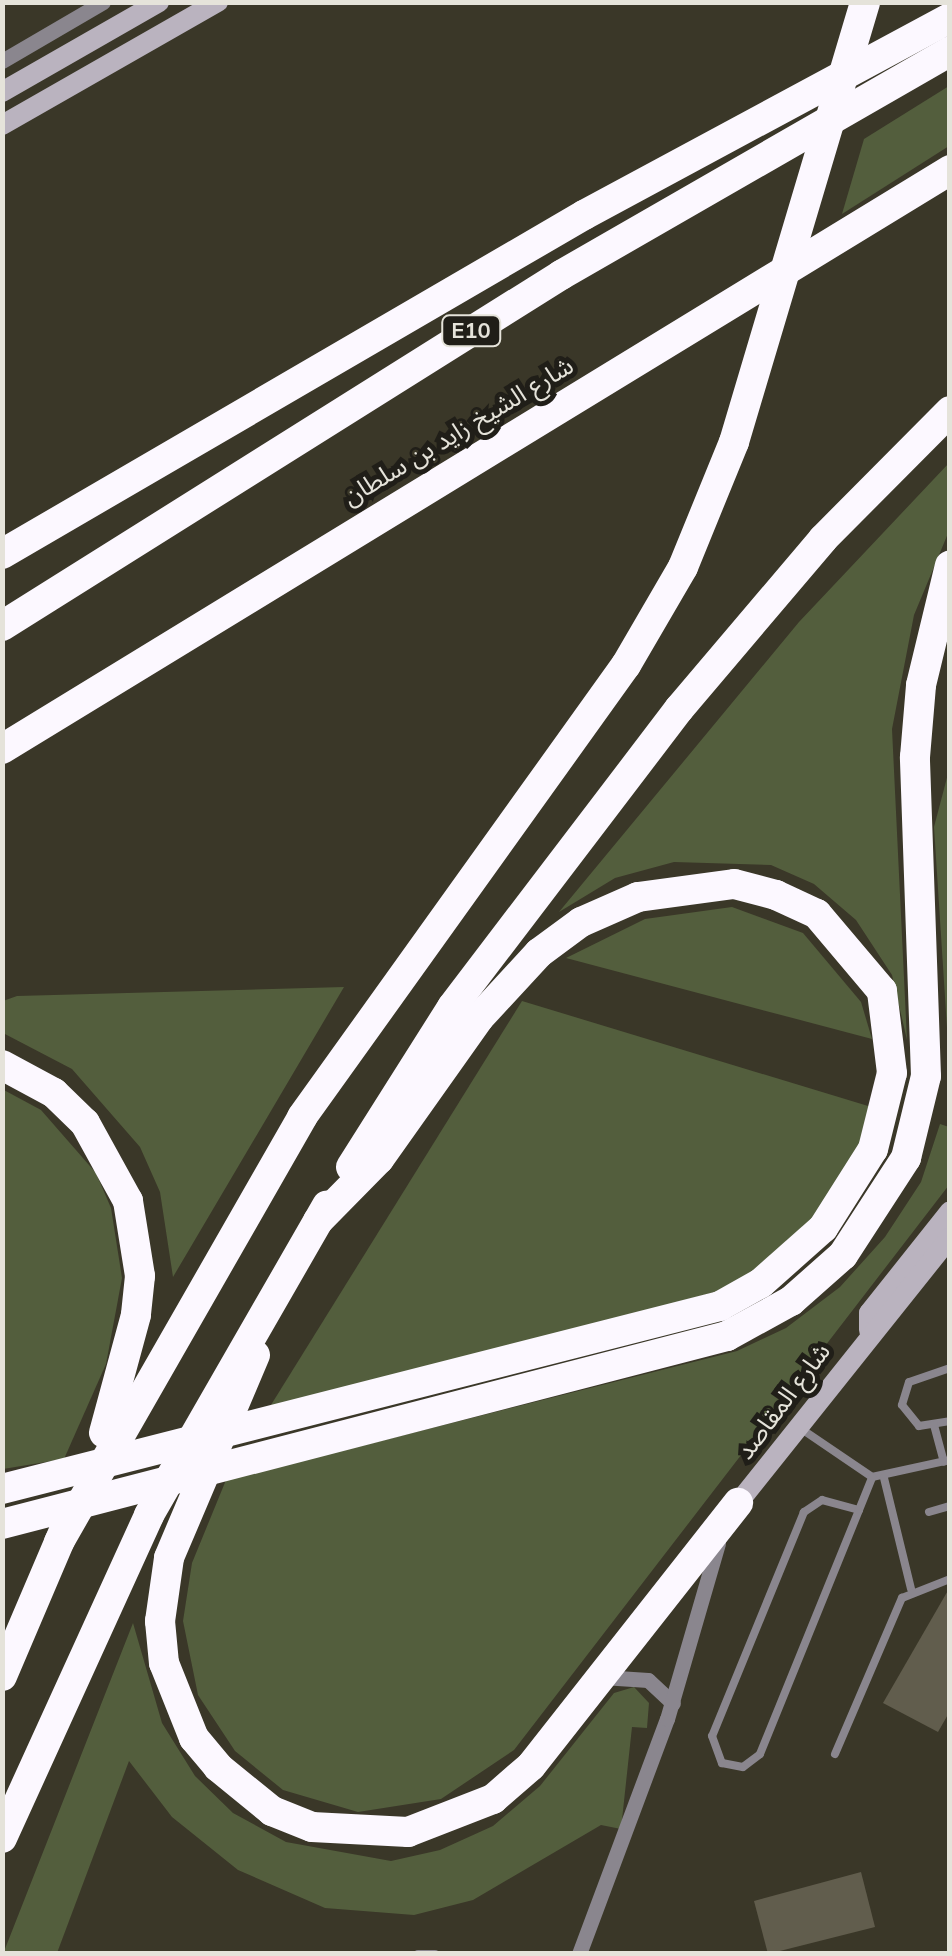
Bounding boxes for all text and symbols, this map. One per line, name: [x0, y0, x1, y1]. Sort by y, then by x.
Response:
road number: E10: [441, 314, 501, 348]
street label: شارع الشيخ زايد بن سلطان: [337, 350, 579, 512]
street label: شارع المقاصد: [730, 1337, 836, 1465]

